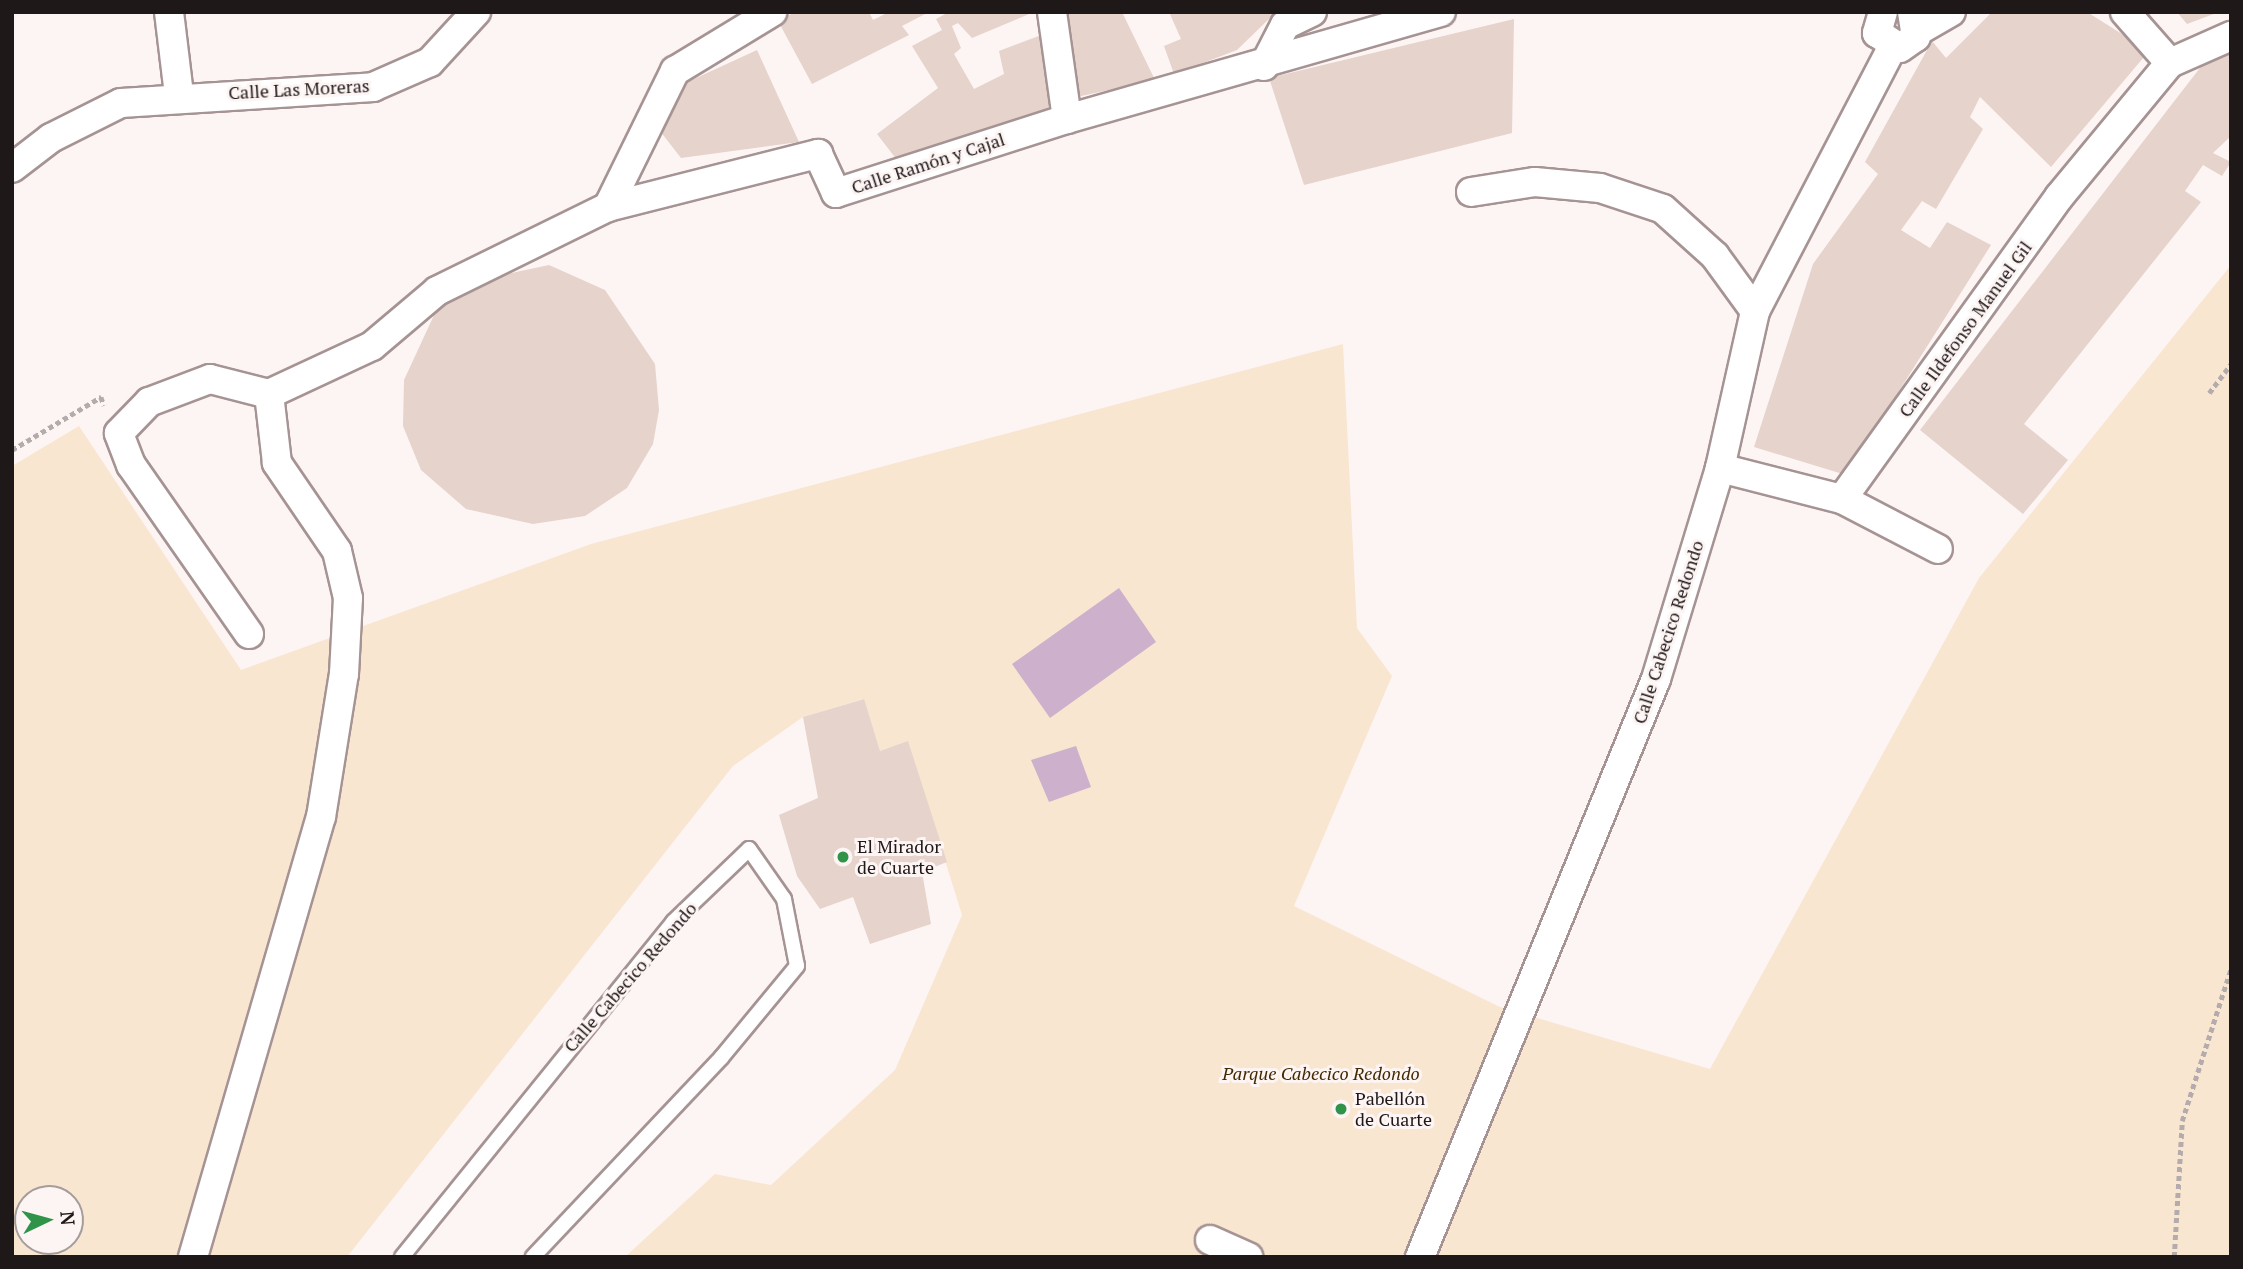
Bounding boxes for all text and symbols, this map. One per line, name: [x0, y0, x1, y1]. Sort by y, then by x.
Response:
street label: Calle Las Moreras: [228, 75, 370, 103]
street label: Calle Ramón y Cajal: [849, 128, 1007, 198]
street label: Calle Ildefonso Manuel Gil: [1894, 237, 2036, 421]
street label: Calle Cabecico Redondo: [1628, 538, 1708, 726]
place label: El Mirador de Cuarte: [857, 836, 941, 878]
marker: El Mirador de Cuarte: [835, 849, 851, 865]
street label: Calle Cabecico Redondo: [559, 898, 701, 1056]
park label: Parque Cabecico Redondo: [1222, 1062, 1420, 1084]
place label: Pabellón de Cuarte: [1355, 1088, 1432, 1130]
marker: Pabellón de Cuarte: [1333, 1101, 1349, 1117]
north arrow: [14, 1185, 84, 1255]
text: N: [55, 1210, 82, 1227]

